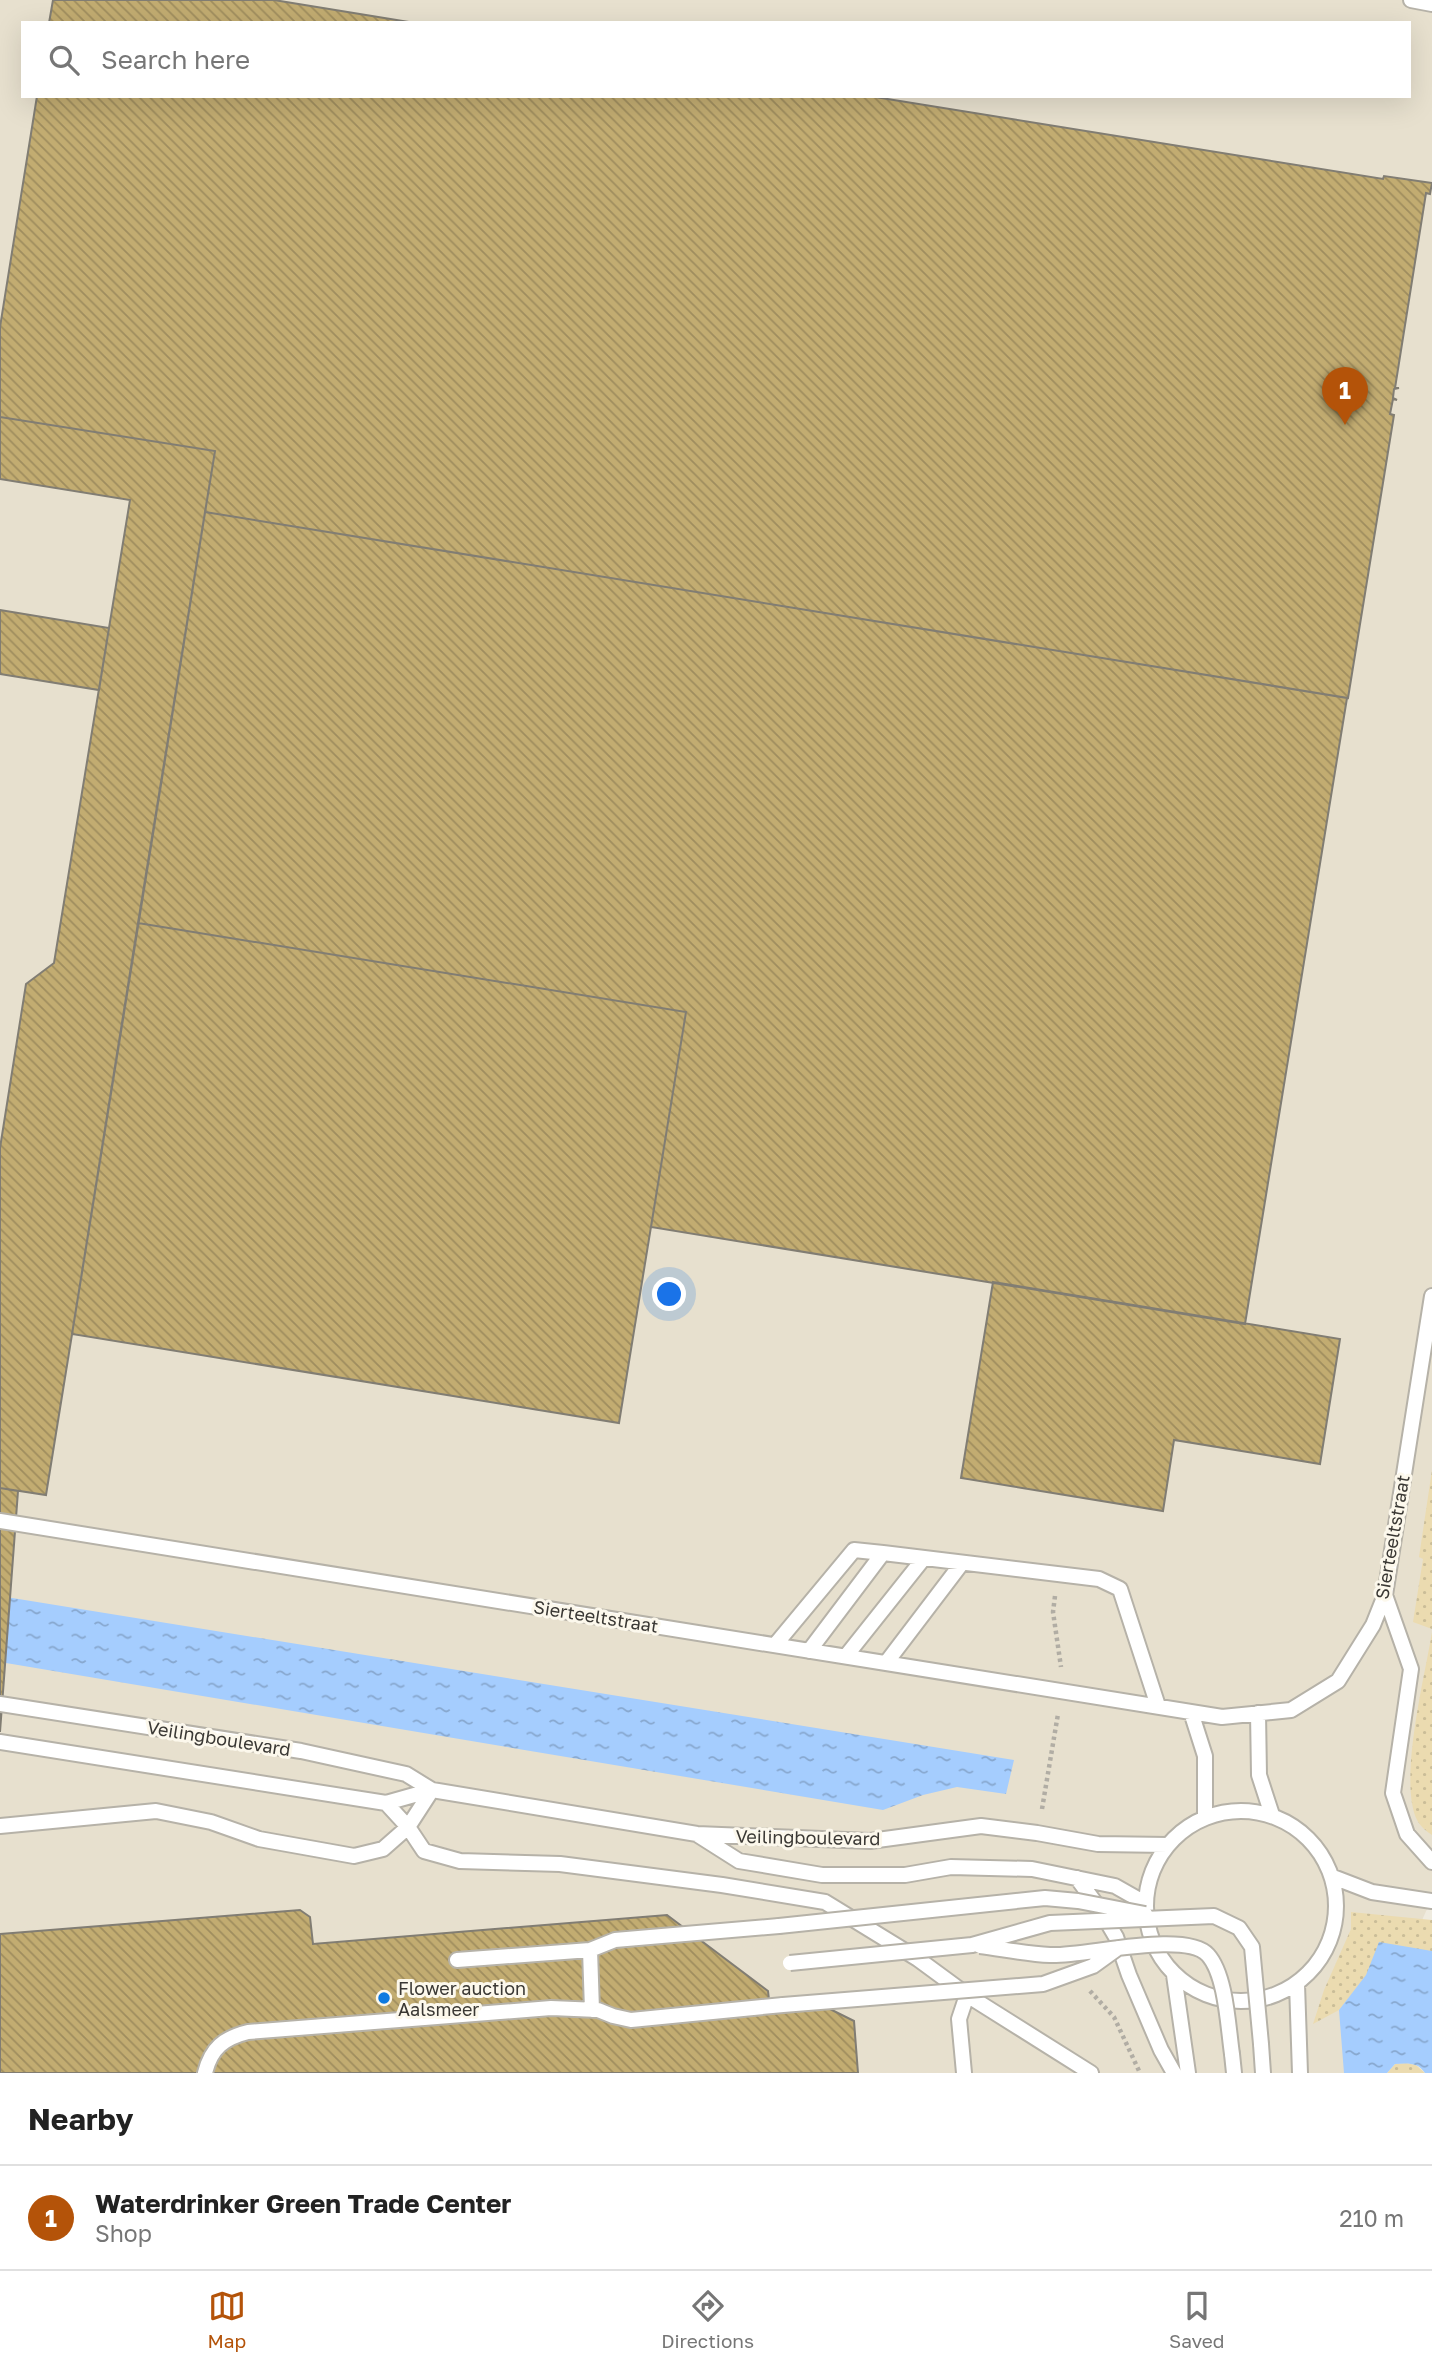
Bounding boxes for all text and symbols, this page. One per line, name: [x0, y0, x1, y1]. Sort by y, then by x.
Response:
search box: [21, 21, 1411, 98]
icon: search: [45, 41, 83, 79]
text: Search here: [101, 44, 250, 75]
pin: 1: [1322, 367, 1368, 425]
your location: [652, 1277, 686, 1311]
street label: Sierteeltstraat: [1370, 1473, 1414, 1601]
street label: Sierteeltstraat: [532, 1595, 660, 1637]
street label: Veilingboulevard: [146, 1716, 292, 1760]
street label: Veilingboulevard: [735, 1825, 881, 1849]
place label: Flower auction Aalsmeer: [398, 1977, 526, 2020]
marker: Flower auction Aalsmeer: [376, 1990, 392, 2006]
text: Nearby: [28, 2101, 133, 2137]
text: Waterdrinker Green Trade Center: [95, 2188, 512, 2219]
text: 1: [45, 2204, 57, 2232]
text: 210 m: [1339, 2204, 1404, 2232]
text: Shop: [95, 2219, 152, 2247]
tab: Map: [207, 2287, 246, 2352]
tab: Directions: [661, 2287, 754, 2352]
tab: Saved: [1169, 2287, 1225, 2352]

